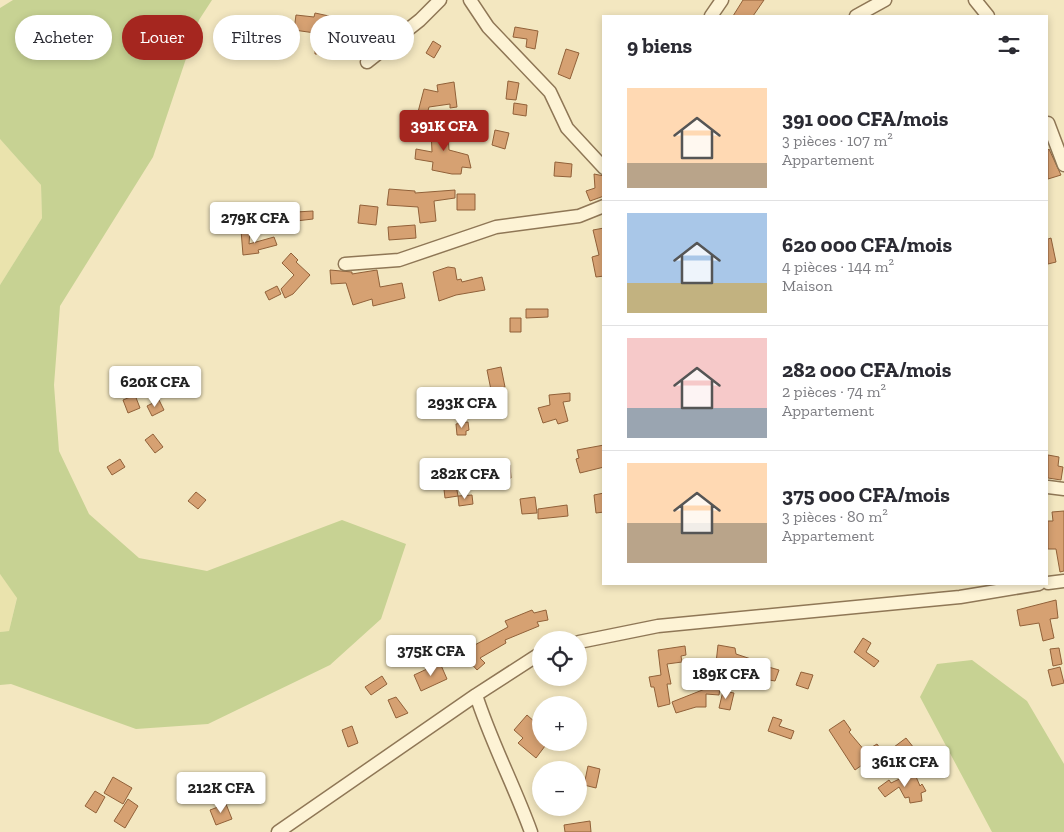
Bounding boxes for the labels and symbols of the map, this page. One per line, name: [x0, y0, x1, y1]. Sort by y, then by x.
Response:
pin: 391K CFA: [392, 110, 496, 152]
pin: 279K CFA: [203, 202, 307, 244]
pin: 620K CFA: [103, 366, 207, 408]
pin: 293K CFA: [410, 386, 514, 429]
pin: 282K CFA: [413, 458, 517, 500]
pin: 375K CFA: [379, 634, 483, 677]
pin: 189K CFA: [674, 658, 778, 700]
pin: 361K CFA: [853, 746, 957, 788]
pin: 212K CFA: [169, 772, 273, 814]

